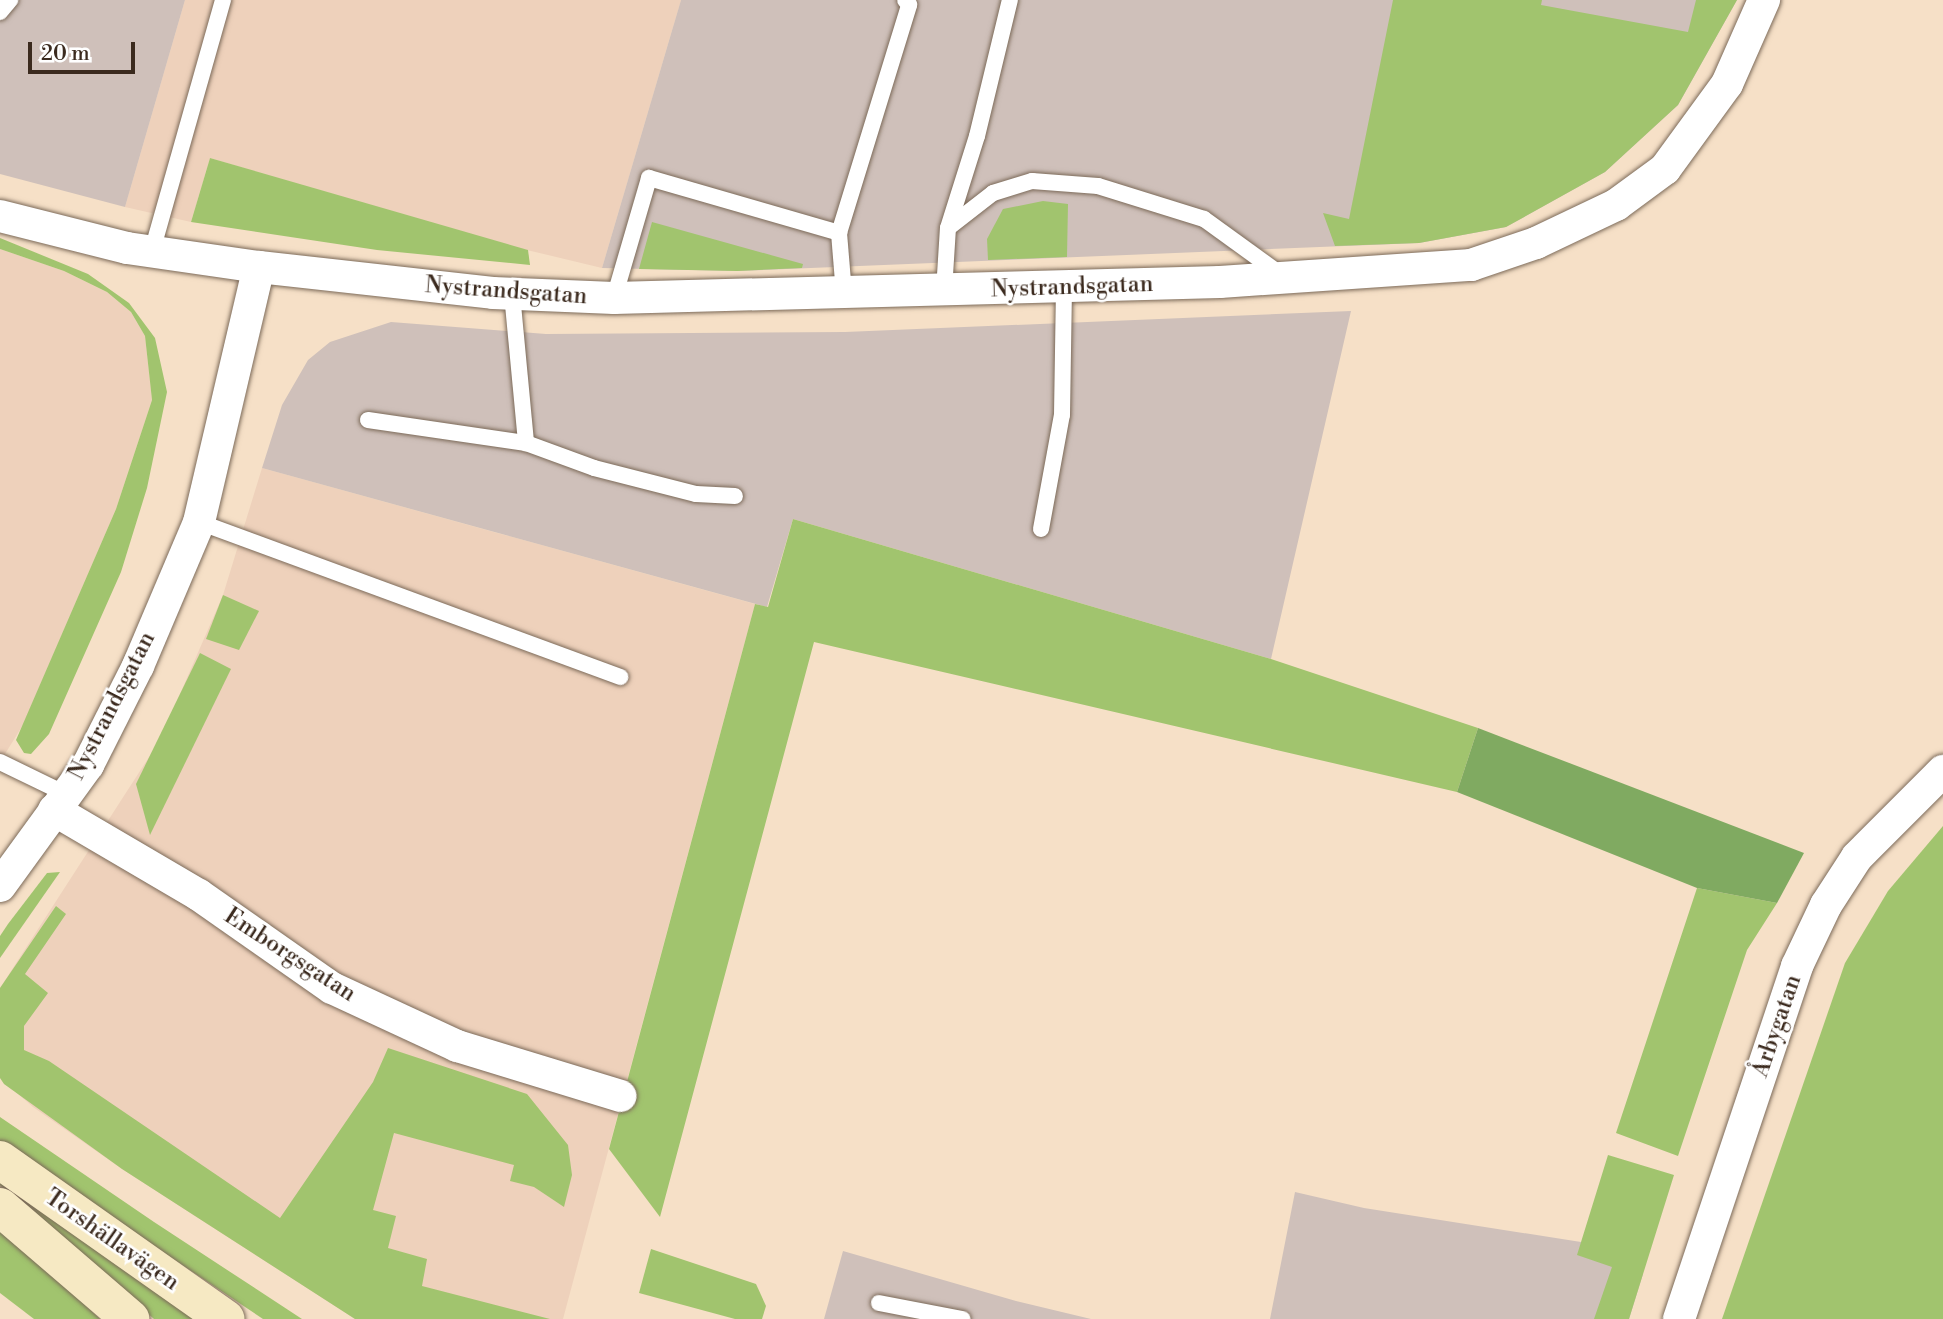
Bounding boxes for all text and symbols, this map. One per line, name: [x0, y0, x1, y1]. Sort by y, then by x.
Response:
scale bar: [32, 28, 138, 72]
text: 20 m: [41, 41, 90, 67]
street label: Nystrandsgatan: [990, 270, 1154, 304]
street label: Nystrandsgatan: [424, 272, 588, 310]
street label: Nystrandsgatan: [63, 627, 161, 785]
street label: Emborgsgatan: [219, 902, 361, 1008]
street label: Årbygatan: [1747, 971, 1807, 1081]
street label: Torshällavägen: [40, 1184, 184, 1296]

